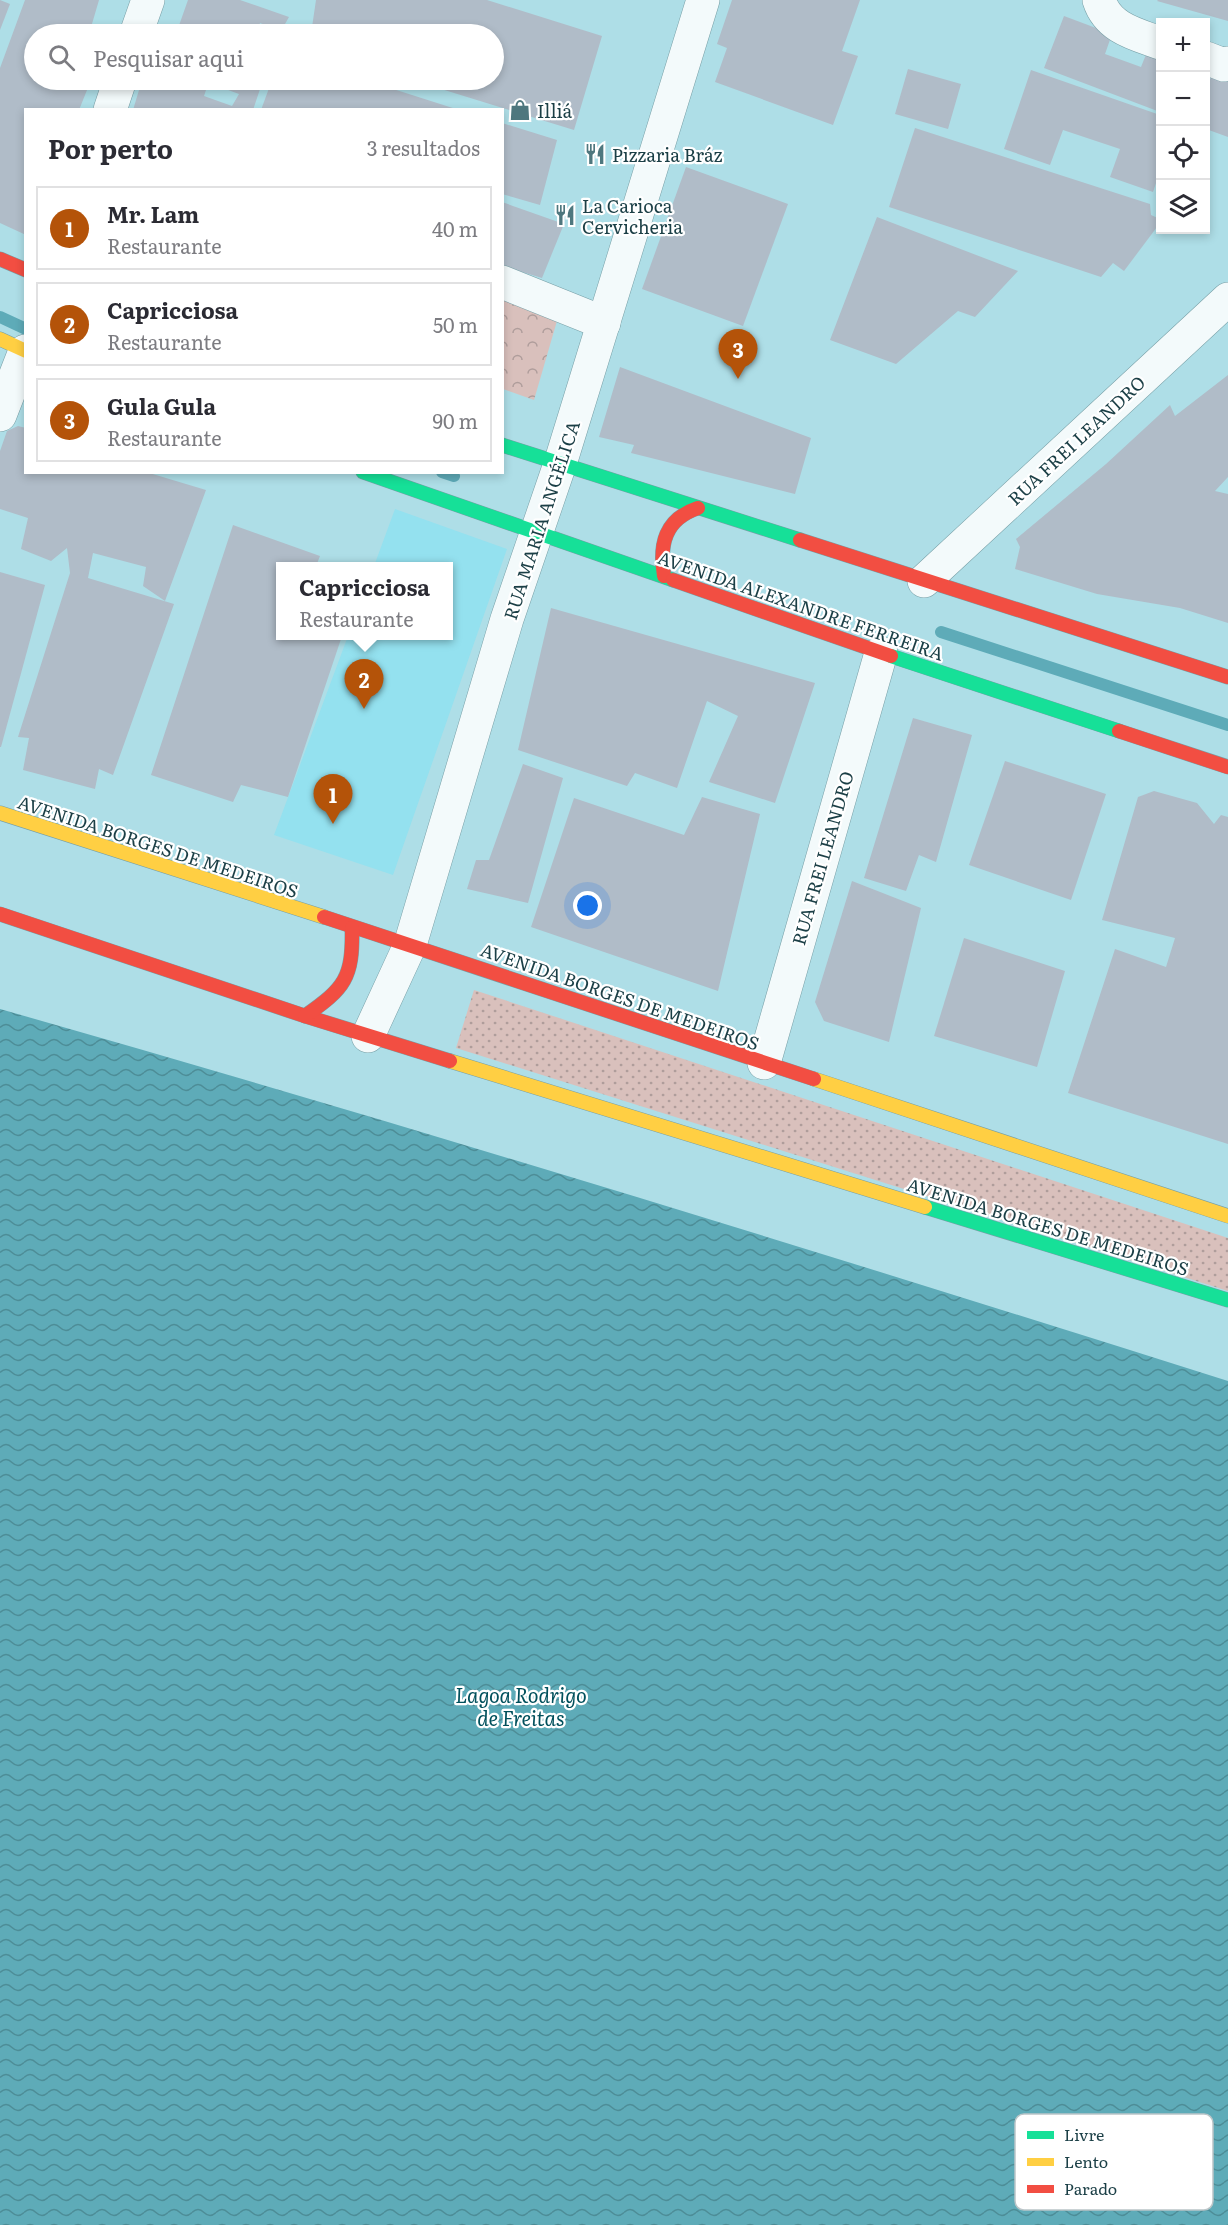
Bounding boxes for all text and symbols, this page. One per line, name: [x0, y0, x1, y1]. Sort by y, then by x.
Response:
map controls: [1156, 18, 1210, 234]
button: +: [1156, 18, 1210, 72]
search box: [24, 24, 504, 90]
icon: search: [45, 41, 78, 74]
text: Pesquisar aqui: [93, 41, 244, 74]
button: −: [1156, 72, 1210, 126]
place label: Illiá: [537, 97, 572, 124]
shop icon: Illiá: [508, 98, 532, 122]
button: locate: [1156, 126, 1210, 180]
text: Por perto: [48, 128, 173, 167]
text: 3 resultados: [367, 132, 480, 162]
place label: Pizzaria Bráz: [612, 141, 723, 168]
restaurant icon: Pizzaria Bráz: [583, 142, 607, 166]
button: layers: [1156, 180, 1210, 234]
place label: La Carioca Cervicheria: [582, 192, 683, 240]
text: Mr. Lam: [107, 197, 199, 230]
restaurant icon: La Carioca Cervicheria: [553, 203, 577, 227]
text: 1: [65, 213, 74, 243]
text: 40 m: [432, 213, 478, 243]
text: Restaurante: [107, 230, 222, 260]
text: Capricciosa: [107, 293, 238, 326]
text: 2: [64, 309, 75, 339]
text: 50 m: [433, 309, 478, 339]
text: Restaurante: [107, 326, 222, 356]
pin: 3: [718, 330, 758, 379]
street label: RUA FREI LEANDRO: [1001, 369, 1151, 511]
text: Gula Gula: [107, 389, 216, 422]
text: 3: [64, 405, 75, 435]
text: 90 m: [433, 405, 478, 435]
street label: RUA MARIA ANGÉLICA: [496, 417, 586, 623]
text: Restaurante: [107, 422, 222, 452]
street label: AVENIDA ALEXANDRE FERREIRA: [654, 543, 948, 667]
popup: [276, 562, 453, 640]
text: Capricciosa: [299, 570, 430, 603]
text: Restaurante: [299, 603, 414, 633]
pin: 2: [344, 660, 384, 709]
street label: RUA FREI LEANDRO: [784, 768, 860, 948]
pin: 1: [314, 774, 352, 824]
street label: AVENIDA BORGES DE MEDEIROS: [14, 788, 302, 904]
your location: [573, 891, 602, 920]
street label: AVENIDA BORGES DE MEDEIROS: [477, 935, 763, 1057]
street label: AVENIDA BORGES DE MEDEIROS: [904, 1170, 1192, 1282]
water label: Lagoa Rodrigo de Freitas: [455, 1679, 587, 1732]
legend: [1015, 2114, 1213, 2210]
text: Livre: [1064, 2122, 1104, 2146]
text: Lento: [1064, 2149, 1108, 2173]
text: Parado: [1064, 2176, 1117, 2200]

